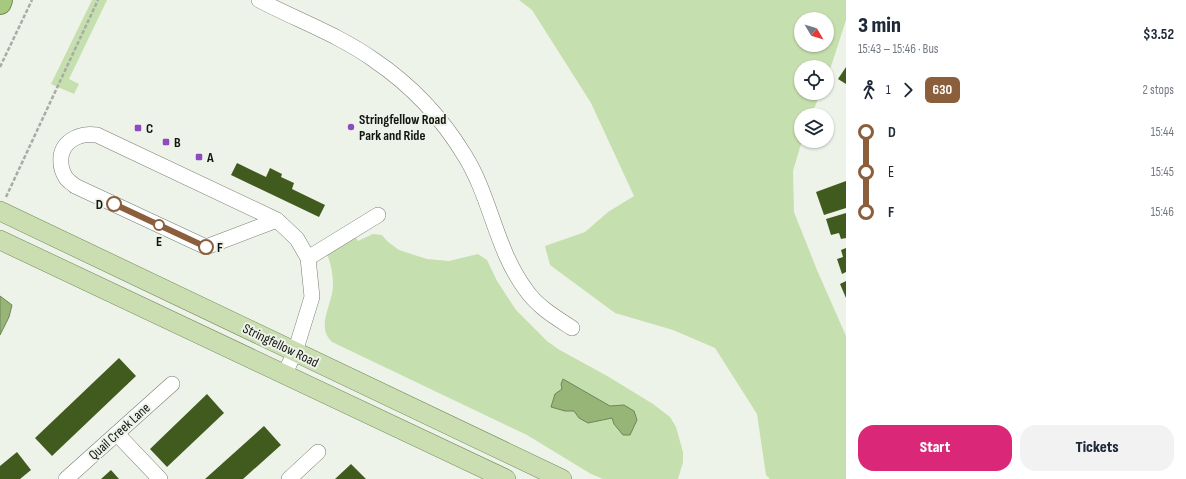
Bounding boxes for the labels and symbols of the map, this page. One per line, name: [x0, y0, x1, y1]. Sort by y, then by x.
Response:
north arrow: [794, 12, 834, 52]
place label: Stringfellow Road Park and Ride: [359, 111, 446, 144]
place label: C: [146, 120, 153, 137]
marker: Stringfellow Road Park and Ride: [346, 122, 356, 132]
marker: C: [133, 123, 143, 133]
place label: B: [174, 134, 181, 151]
marker: B: [161, 137, 171, 147]
place label: A: [206, 149, 214, 166]
marker: A: [194, 152, 204, 162]
place label: D: [96, 196, 103, 213]
marker: D: [106, 196, 122, 212]
marker: E: [153, 219, 165, 231]
place label: E: [156, 233, 162, 250]
marker: F: [198, 239, 214, 255]
place label: F: [217, 239, 223, 256]
street label: Stringfellow Road: [240, 320, 322, 371]
street label: Quail Creek Lane: [85, 399, 154, 463]

